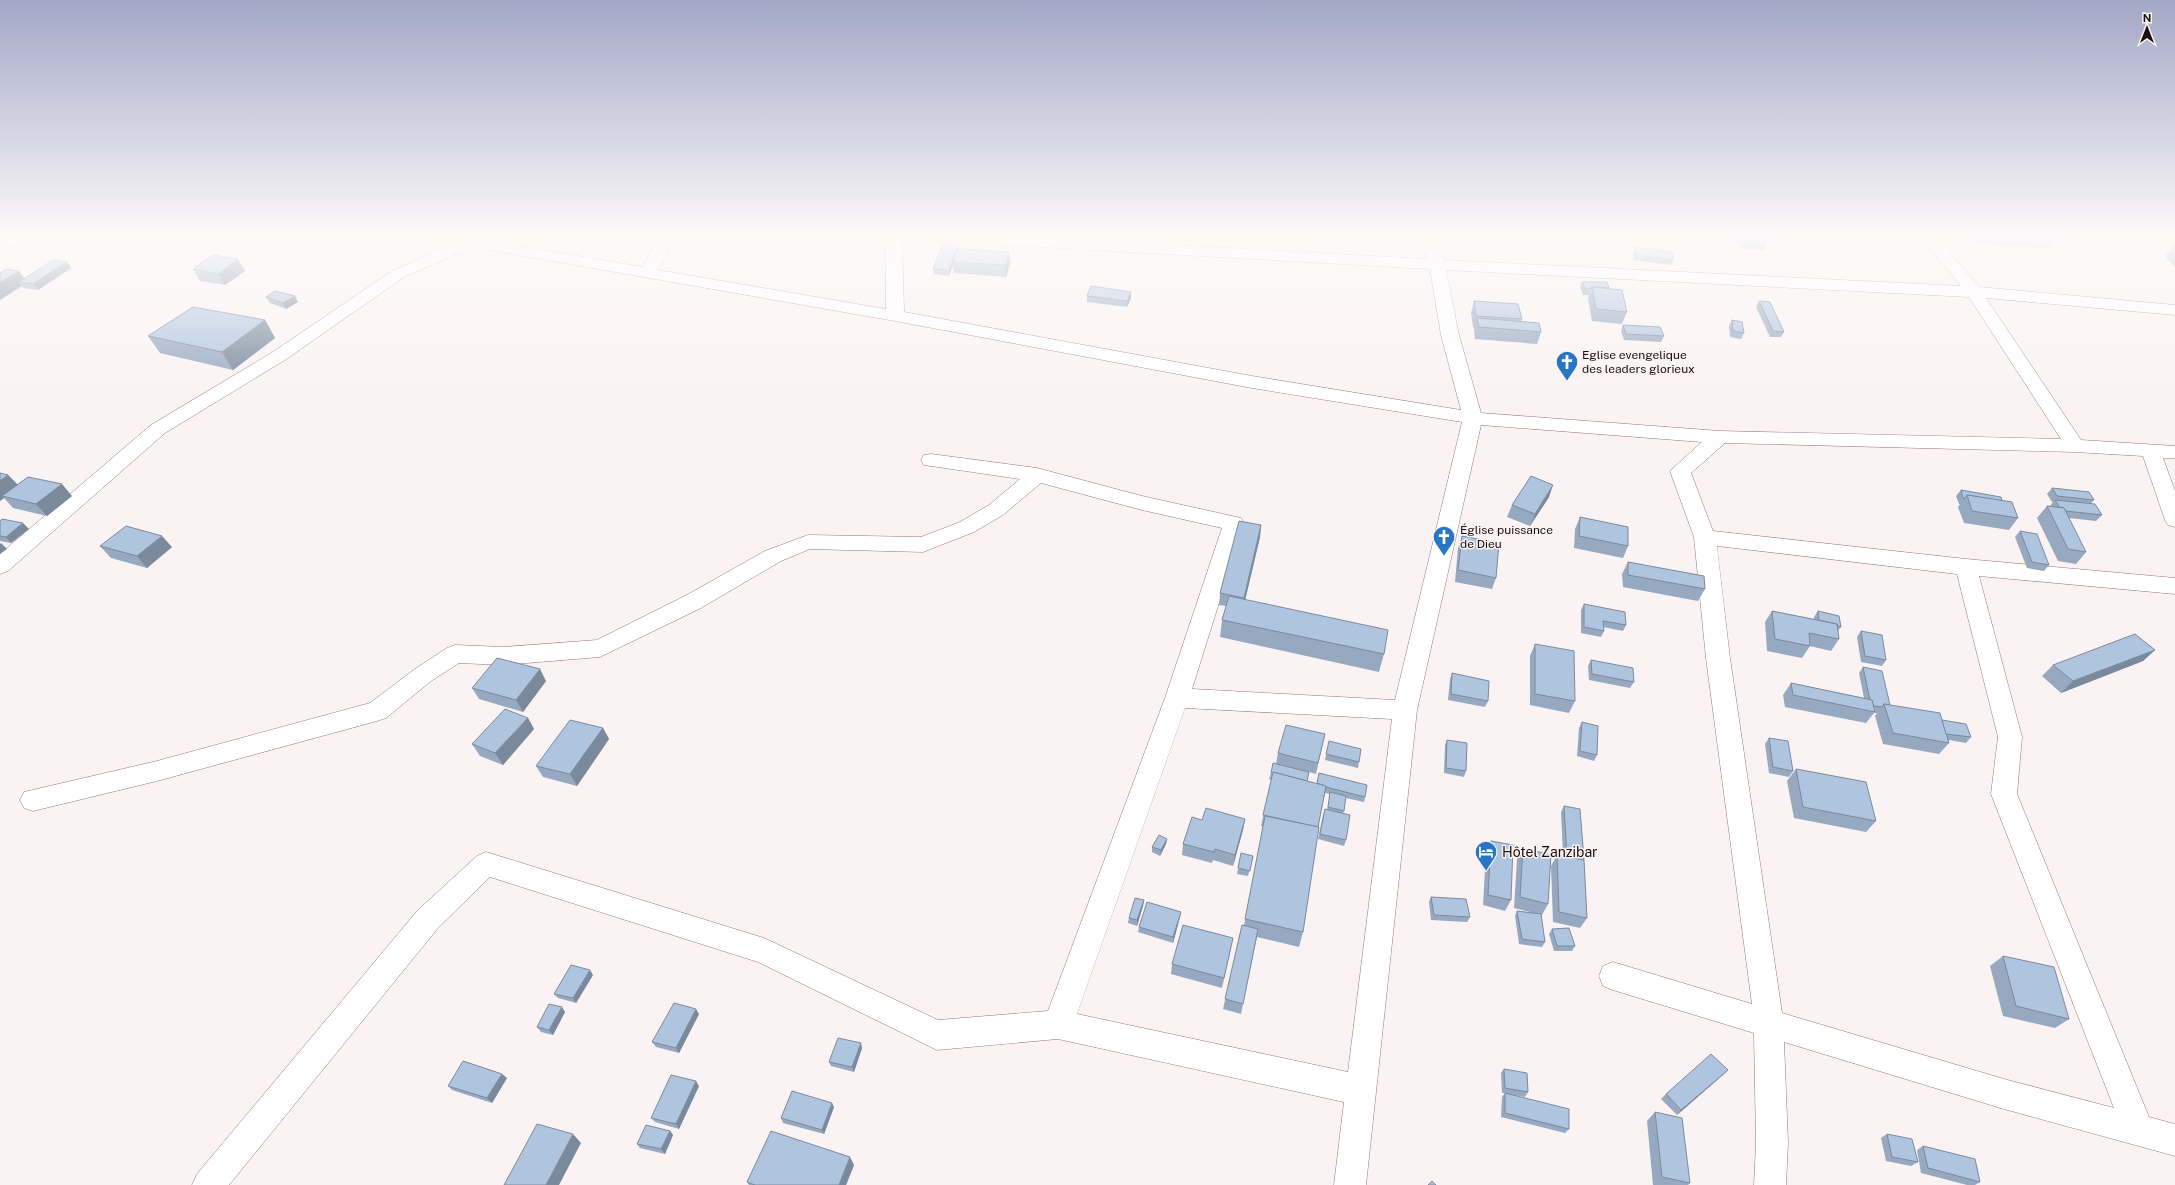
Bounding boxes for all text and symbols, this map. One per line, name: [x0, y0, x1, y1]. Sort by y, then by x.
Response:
north arrow: [2127, 8, 2167, 48]
text: N: [2143, 12, 2151, 24]
place label: Eglise evengelique des leaders glorieux: [1582, 348, 1695, 376]
church icon: Eglise evengelique des leaders glorieux: [1554, 349, 1580, 382]
place label: Église puissance de Dieu: [1460, 523, 1553, 551]
church icon: Église puissance de Dieu: [1431, 524, 1457, 557]
hotel icon: Hôtel Zanzibar: [1473, 839, 1499, 872]
place label: Hôtel Zanzibar: [1502, 844, 1598, 860]

